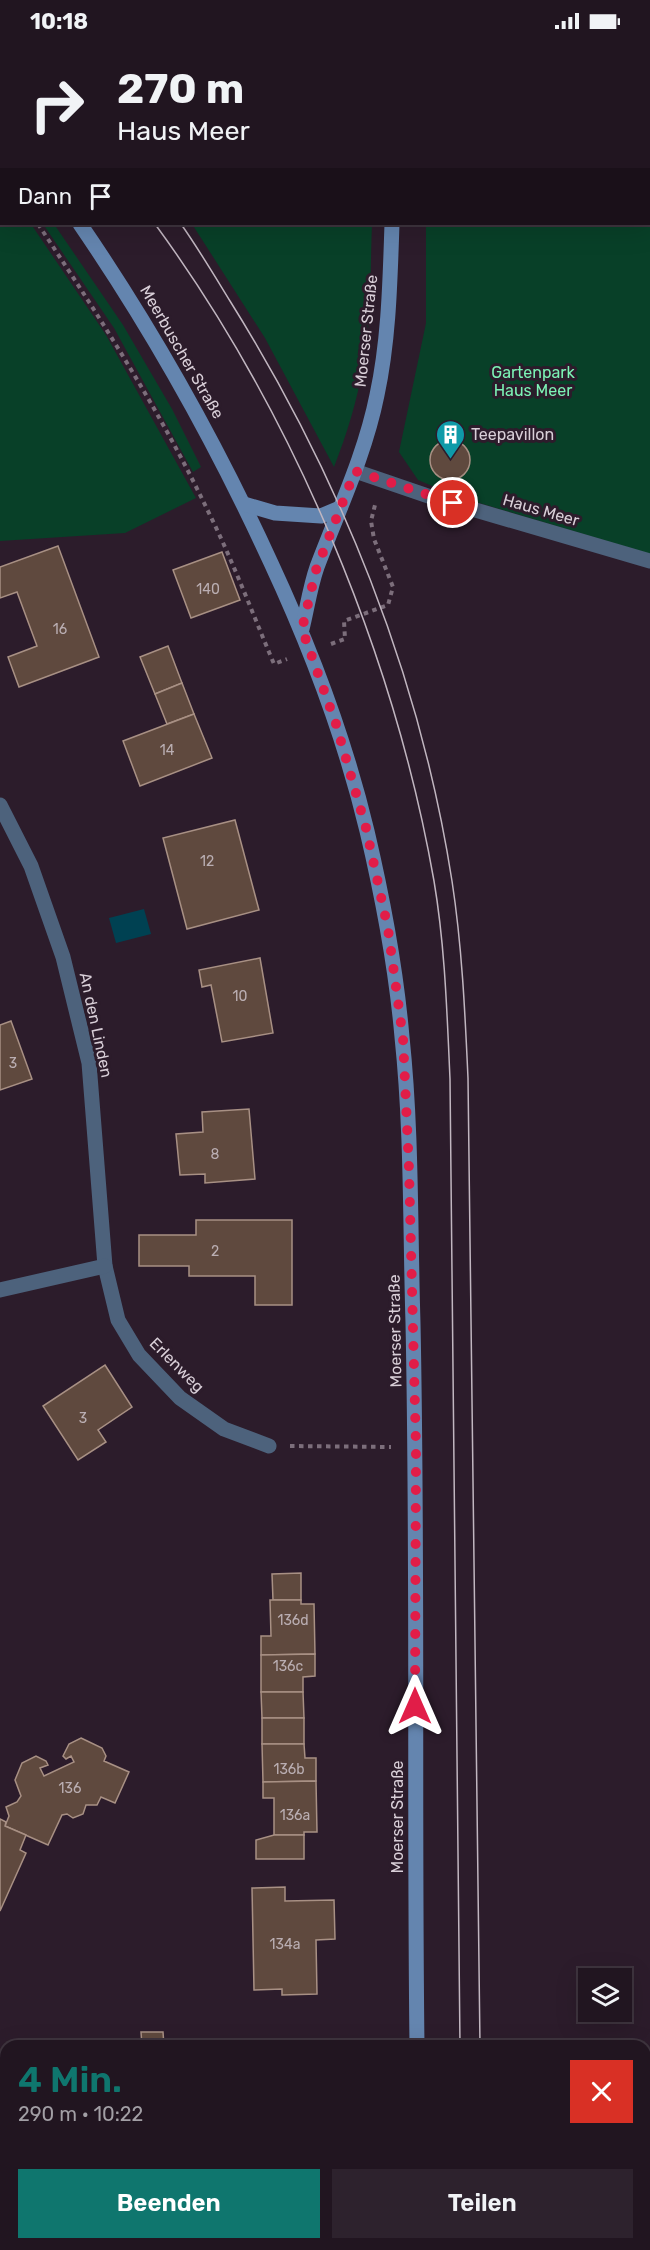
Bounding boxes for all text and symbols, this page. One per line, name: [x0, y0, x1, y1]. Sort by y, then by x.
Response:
text: 10:18: [30, 8, 88, 35]
text: 270 m: [117, 64, 244, 114]
icon: right: [18, 66, 96, 144]
text: Haus Meer: [117, 115, 250, 147]
icon: arrive: [84, 180, 117, 213]
text: Dann: [18, 183, 72, 210]
street label: Moerser Straße: [351, 274, 381, 388]
street label: Meerbuscher Straße: [136, 282, 228, 422]
park label: Gartenpark Haus Meer: [491, 363, 575, 400]
building icon: Teepavillon: [434, 418, 466, 460]
place label: Teepavillon: [471, 425, 554, 444]
pin: [427, 477, 478, 528]
icon: arrive: [436, 486, 469, 519]
street label: Haus Meer: [501, 490, 581, 530]
house number: 140: [196, 581, 220, 598]
house number: 16: [53, 621, 67, 638]
house number: 14: [160, 742, 175, 759]
house number: 12: [200, 853, 214, 870]
street label: An den Linden: [76, 971, 116, 1079]
house number: 10: [233, 988, 248, 1005]
house number: 3: [9, 1055, 17, 1072]
house number: 8: [211, 1146, 220, 1163]
house number: 2: [211, 1243, 219, 1260]
street label: Moerser Straße: [385, 1274, 405, 1388]
street label: Erlenweg: [146, 1334, 208, 1396]
house number: 3: [79, 1410, 87, 1427]
house number: 136d: [277, 1612, 309, 1629]
house number: 136c: [273, 1658, 304, 1675]
position arrow: [383, 1674, 447, 1738]
street label: Moerser Straße: [388, 1760, 407, 1874]
house number: 136b: [273, 1761, 305, 1778]
house number: 136: [59, 1780, 81, 1797]
house number: 136a: [280, 1807, 310, 1824]
house number: 134a: [270, 1936, 300, 1953]
map controls: [578, 1968, 632, 2022]
button: layers: [578, 1968, 632, 2022]
text: 4 Min.: [18, 2058, 122, 2101]
button: close: [570, 2060, 633, 2123]
text: 290 m · 10:22: [18, 2102, 143, 2126]
button: Beenden: [18, 2169, 320, 2238]
button: Teilen: [332, 2169, 633, 2238]

